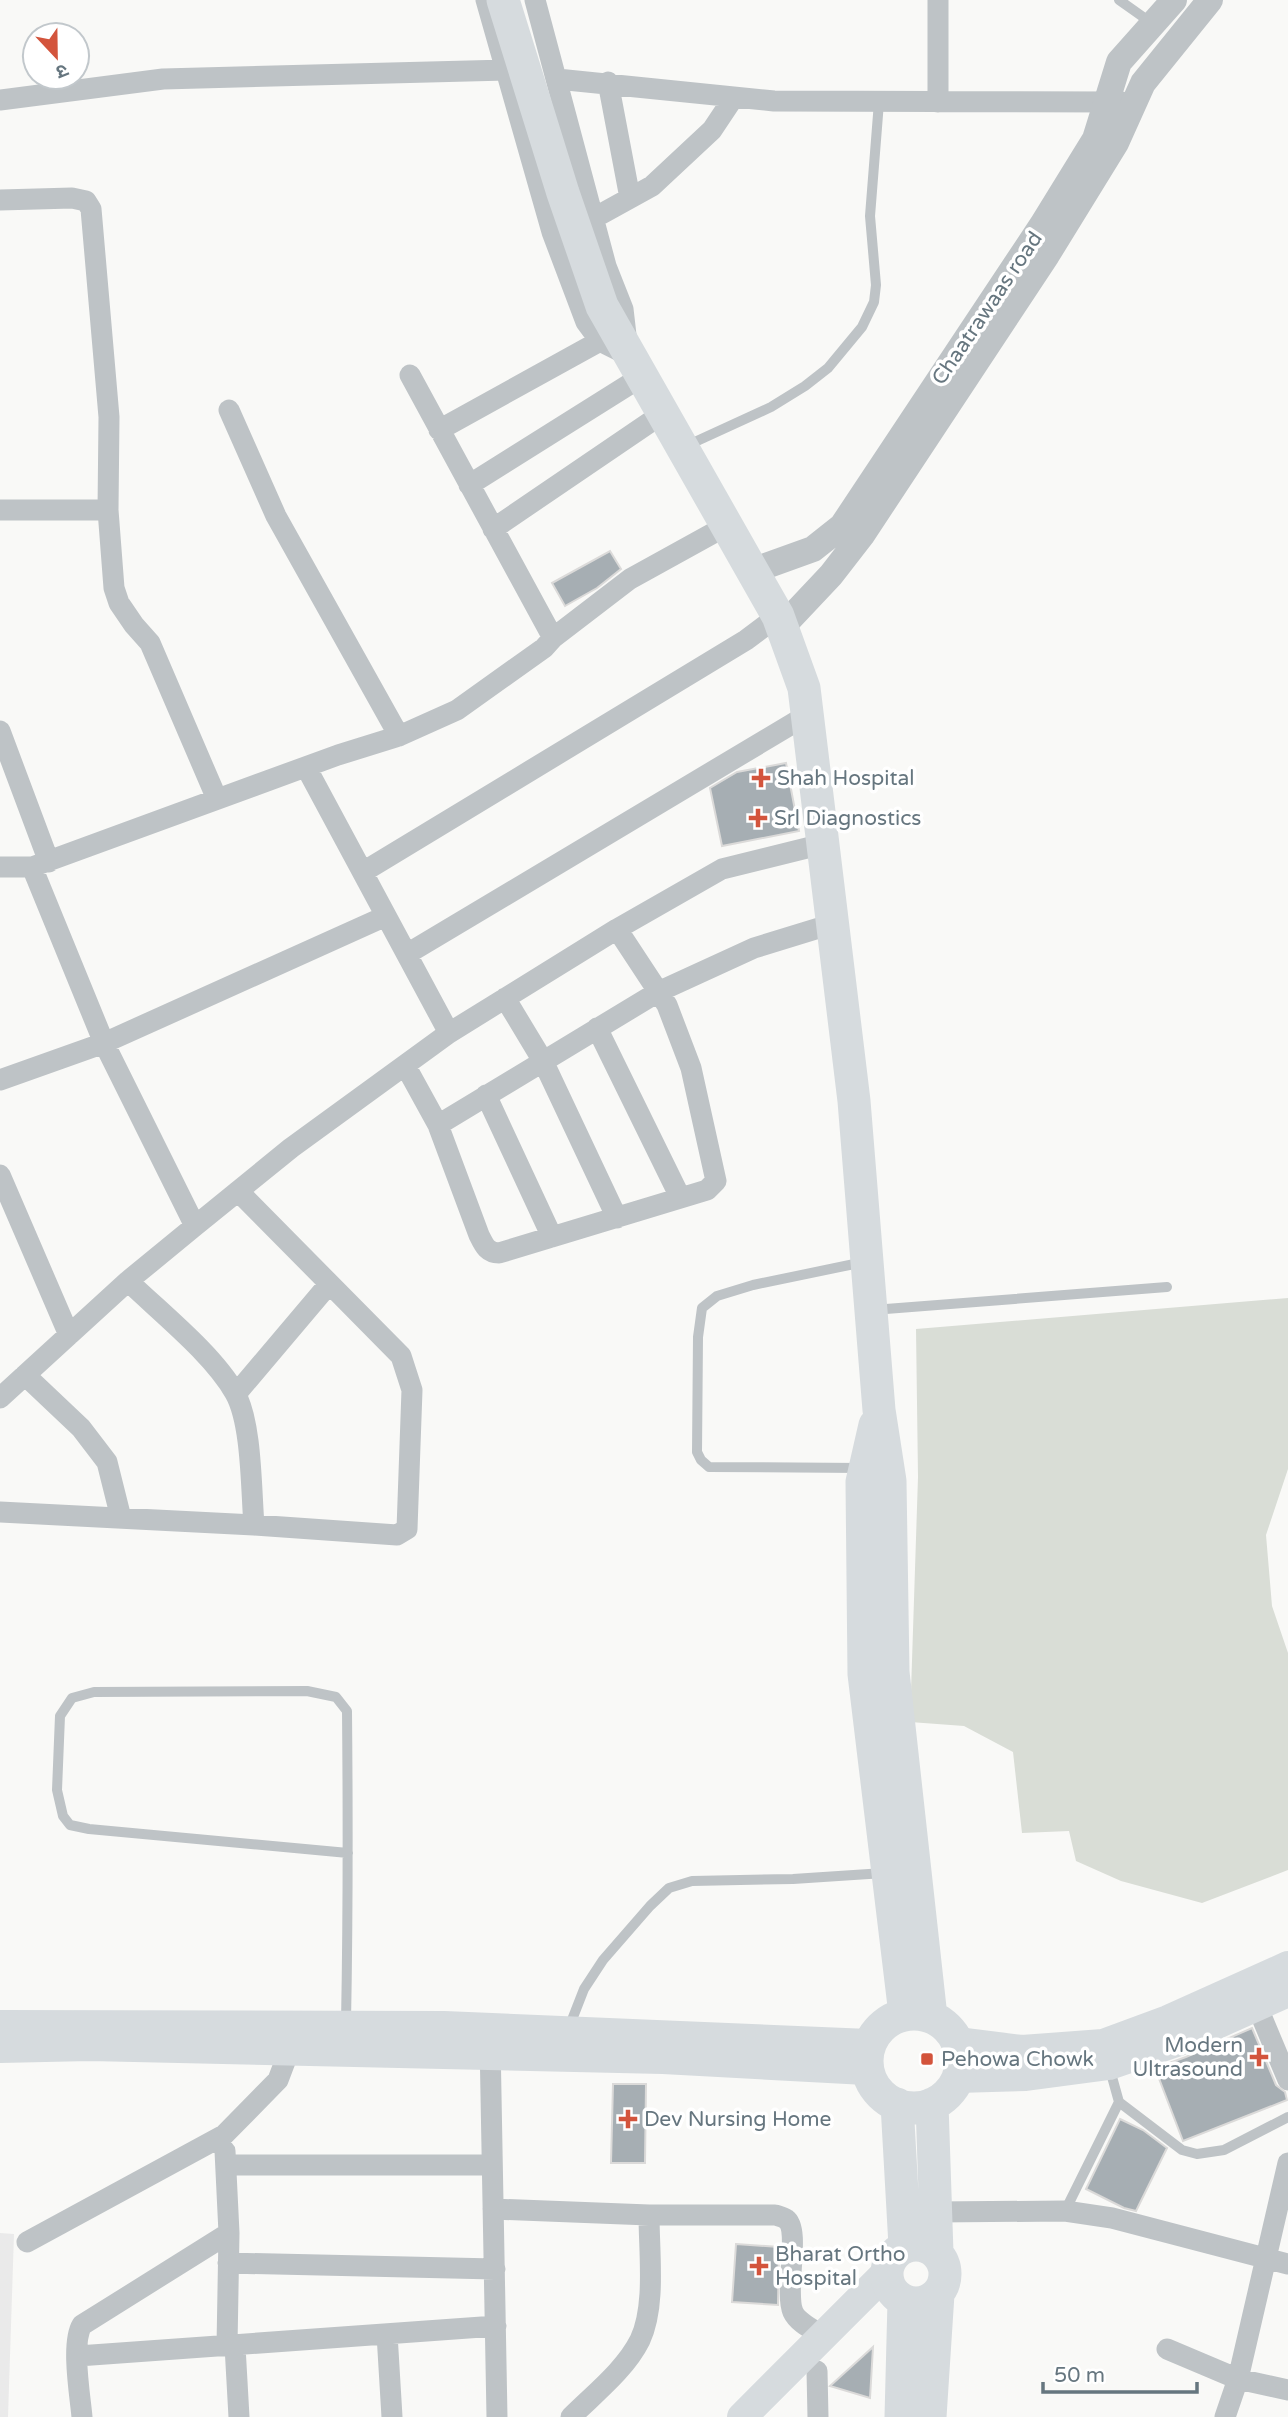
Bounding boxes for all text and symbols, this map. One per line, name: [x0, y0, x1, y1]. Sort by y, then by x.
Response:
north arrow: [21, 21, 91, 91]
text: उ: [52, 59, 71, 83]
street label: Chaatrawaas road: [927, 227, 1048, 390]
place label: Shah Hospital: [777, 766, 915, 791]
marker: Shah Hospital: [751, 768, 771, 788]
place label: Srl Diagnostics: [774, 806, 921, 831]
marker: Srl Diagnostics: [748, 808, 768, 828]
place label: Modern Ultrasound: [1133, 2033, 1243, 2082]
place label: Pehowa Chowk: [941, 2047, 1094, 2072]
marker: Modern Ultrasound: [1249, 2047, 1269, 2067]
marker: Pehowa Chowk: [919, 2051, 935, 2067]
place label: Dev Nursing Home: [644, 2107, 832, 2132]
marker: Dev Nursing Home: [618, 2109, 638, 2129]
place label: Bharat Ortho Hospital: [775, 2242, 906, 2291]
marker: Bharat Ortho Hospital: [749, 2256, 769, 2276]
scale bar: [1043, 2350, 1197, 2394]
text: 50 m: [1054, 2363, 1105, 2388]

